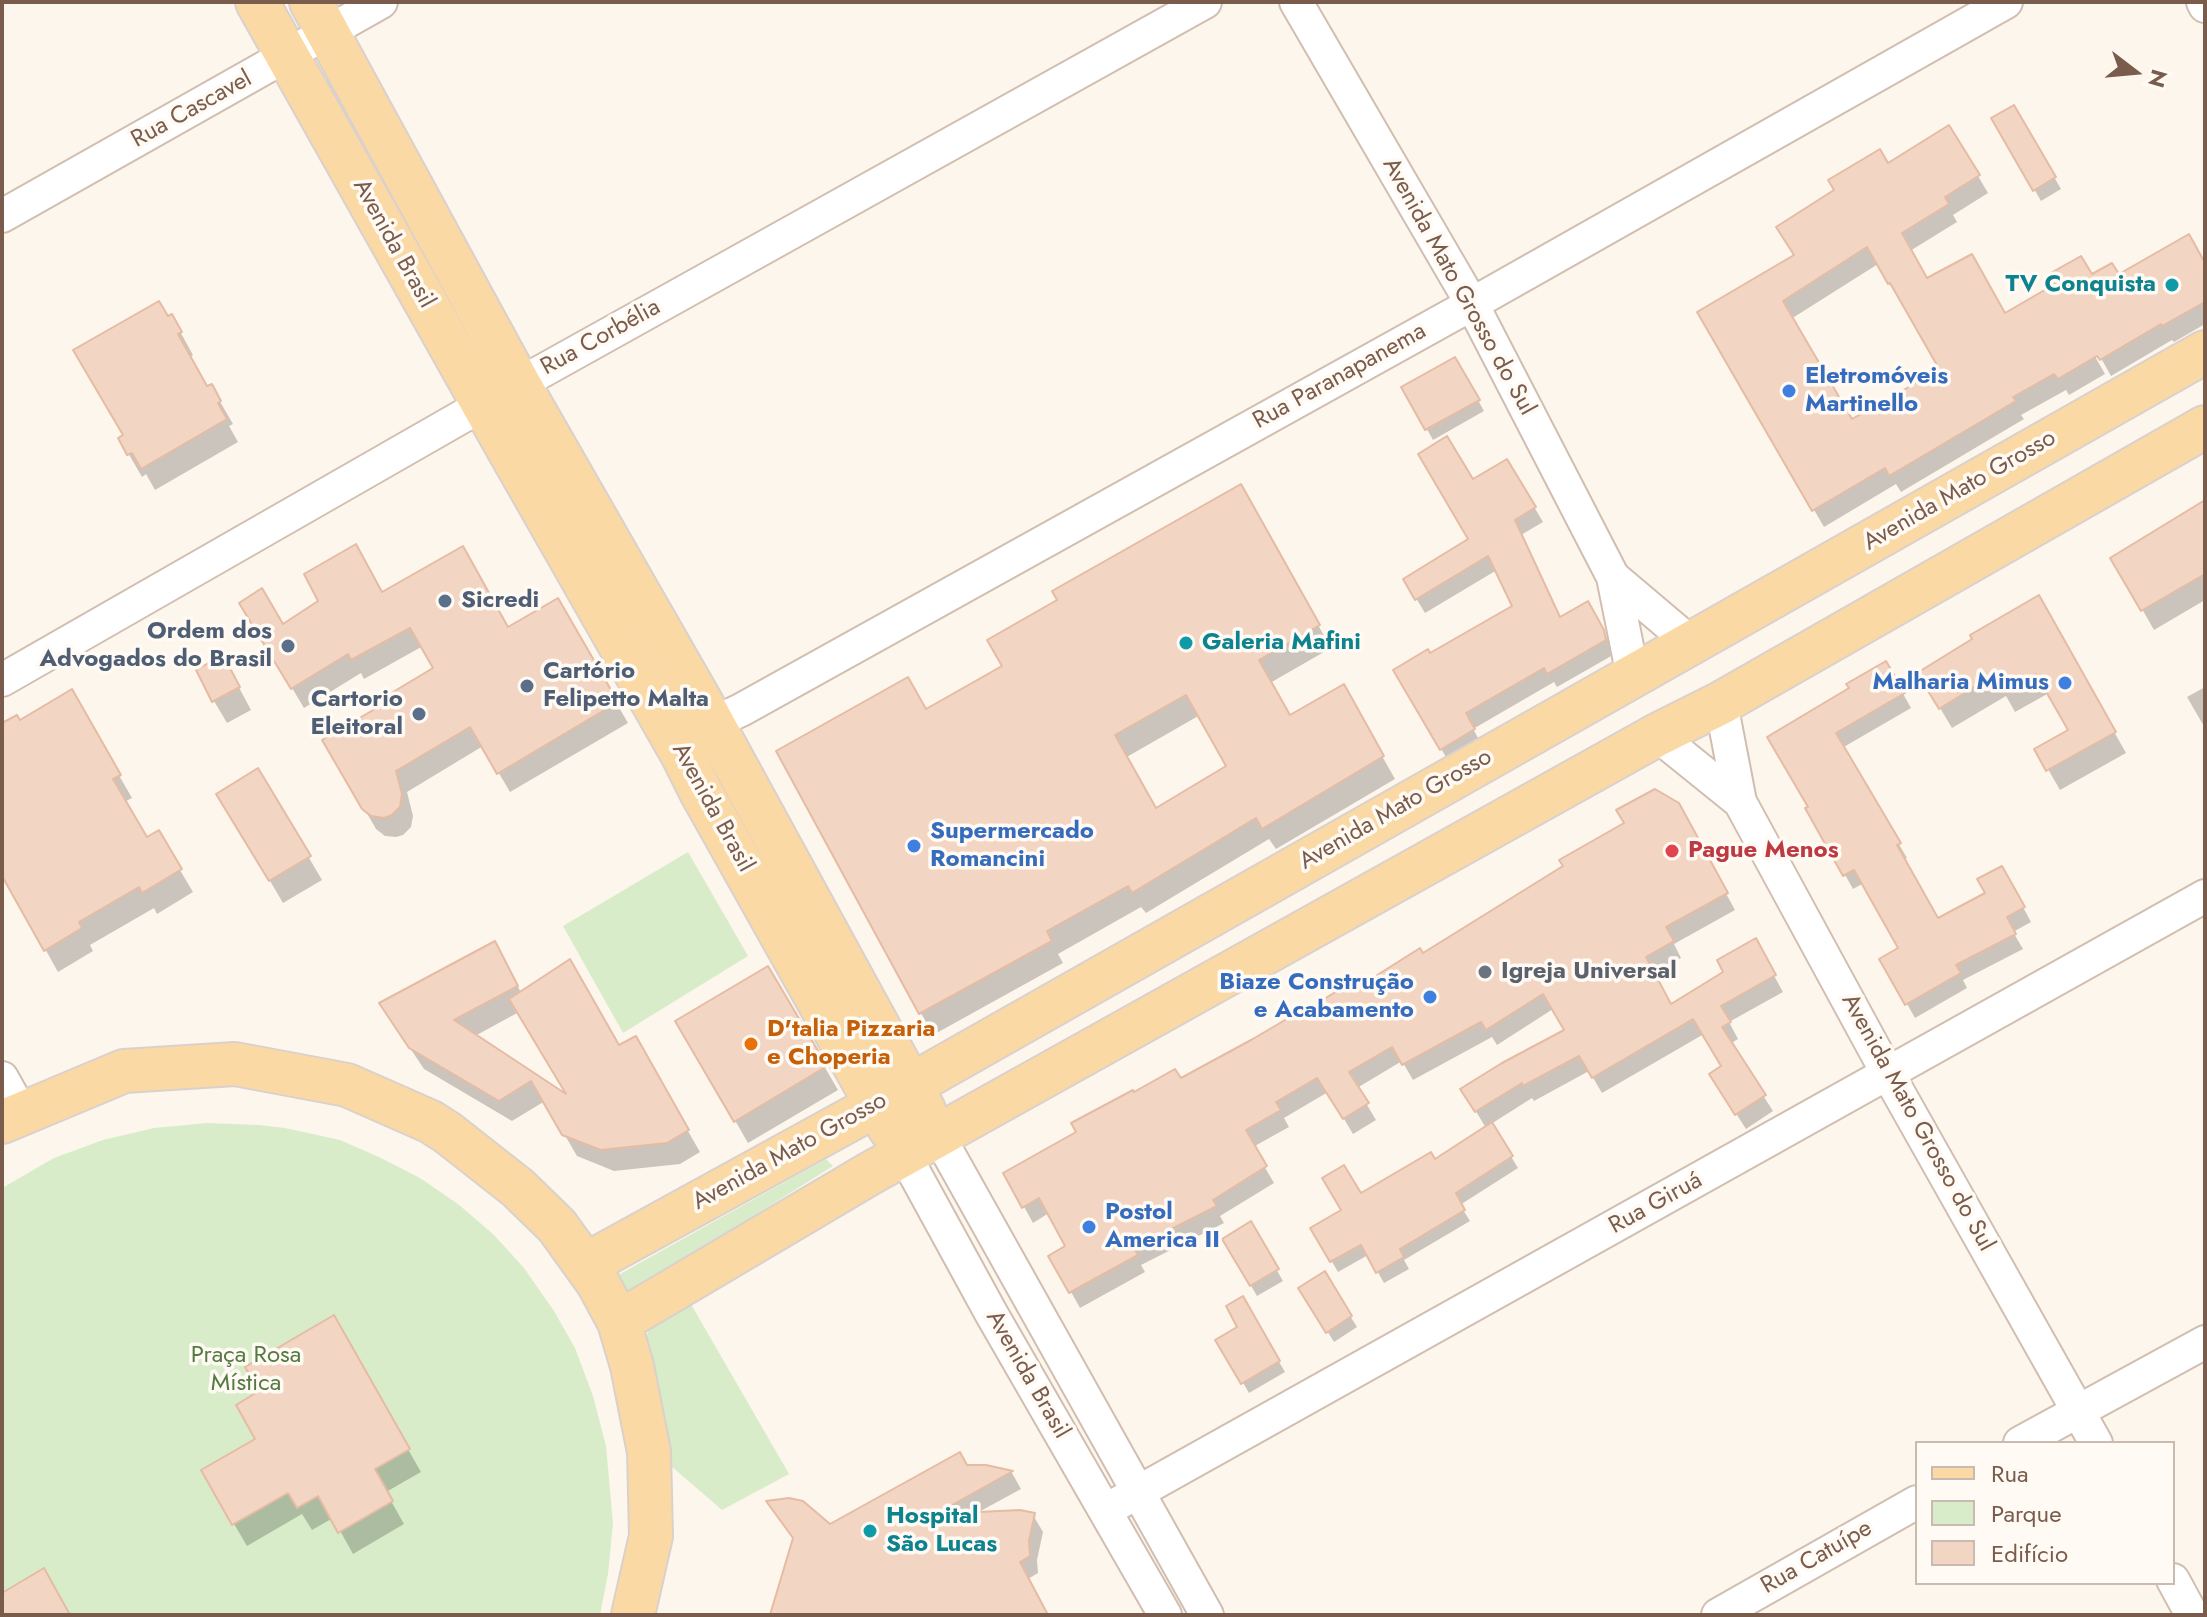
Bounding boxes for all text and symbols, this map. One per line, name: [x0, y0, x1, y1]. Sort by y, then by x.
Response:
north arrow: [2095, 32, 2175, 112]
street label: Rua Cascavel: [127, 65, 257, 155]
text: N: [2140, 66, 2176, 91]
street label: Avenida Mato Grosso do Sul: [1375, 153, 1541, 421]
street label: Avenida Brasil: [346, 174, 440, 314]
place label: TV Conquista: [2005, 271, 2156, 299]
marker: TV Conquista: [2163, 276, 2181, 294]
street label: Rua Corbélia: [536, 293, 666, 383]
street label: Rua Paranapanema: [1249, 318, 1431, 436]
place label: Eletromóveis Martinello: [1805, 363, 1948, 419]
marker: Eletromóveis Martinello: [1780, 382, 1798, 400]
street label: Avenida Mato Grosso: [1859, 424, 2061, 558]
place label: Sicredi: [461, 587, 539, 615]
marker: Sicredi: [436, 592, 454, 610]
place label: Ordem dos Advogados do Brasil: [39, 618, 272, 674]
place label: Galeria Mafini: [1202, 629, 1361, 657]
marker: Galeria Mafini: [1177, 634, 1195, 652]
marker: Ordem dos Advogados do Brasil: [279, 637, 297, 655]
place label: Cartório Felipetto Malta: [543, 658, 709, 714]
place label: Malharia Mimus: [1873, 669, 2049, 697]
marker: Malharia Mimus: [2056, 674, 2074, 692]
marker: Cartório Felipetto Malta: [518, 677, 536, 695]
place label: Cartorio Eleitoral: [311, 686, 403, 742]
marker: Cartorio Eleitoral: [410, 705, 428, 723]
street label: Avenida Brasil: [665, 738, 759, 878]
street label: Avenida Mato Grosso: [1295, 743, 1497, 877]
place label: Supermercado Romancini: [930, 818, 1094, 874]
marker: Supermercado Romancini: [905, 837, 923, 855]
place label: Pague Menos: [1688, 837, 1839, 865]
marker: Pague Menos: [1663, 842, 1681, 860]
place label: Igreja Universal: [1501, 958, 1677, 986]
marker: Igreja Universal: [1476, 963, 1494, 981]
place label: Biaze Construção e Acabamento: [1219, 969, 1414, 1025]
marker: Biaze Construção e Acabamento: [1421, 988, 1439, 1006]
street label: Avenida Mato Grosso do Sul: [1834, 989, 2000, 1257]
place label: D'talia Pizzaria e Choperia: [767, 1016, 935, 1072]
marker: D'talia Pizzaria e Choperia: [742, 1035, 760, 1053]
street label: Avenida Mato Grosso: [688, 1087, 892, 1217]
street label: Rua Giruá: [1604, 1167, 1708, 1241]
place label: Postol America II: [1105, 1199, 1220, 1255]
marker: Postol America II: [1080, 1218, 1098, 1236]
street label: Avenida Brasil: [979, 1306, 1075, 1444]
park label: Praça Rosa Mística: [191, 1342, 301, 1398]
legend: [1915, 1441, 2175, 1585]
text: Rua: [1991, 1456, 2029, 1491]
text: Parque: [1991, 1496, 2062, 1531]
place label: Hospital São Lucas: [886, 1503, 997, 1559]
street label: Rua Catuípe: [1756, 1515, 1878, 1601]
marker: Hospital São Lucas: [861, 1522, 879, 1540]
text: Edifício: [1991, 1536, 2068, 1571]

